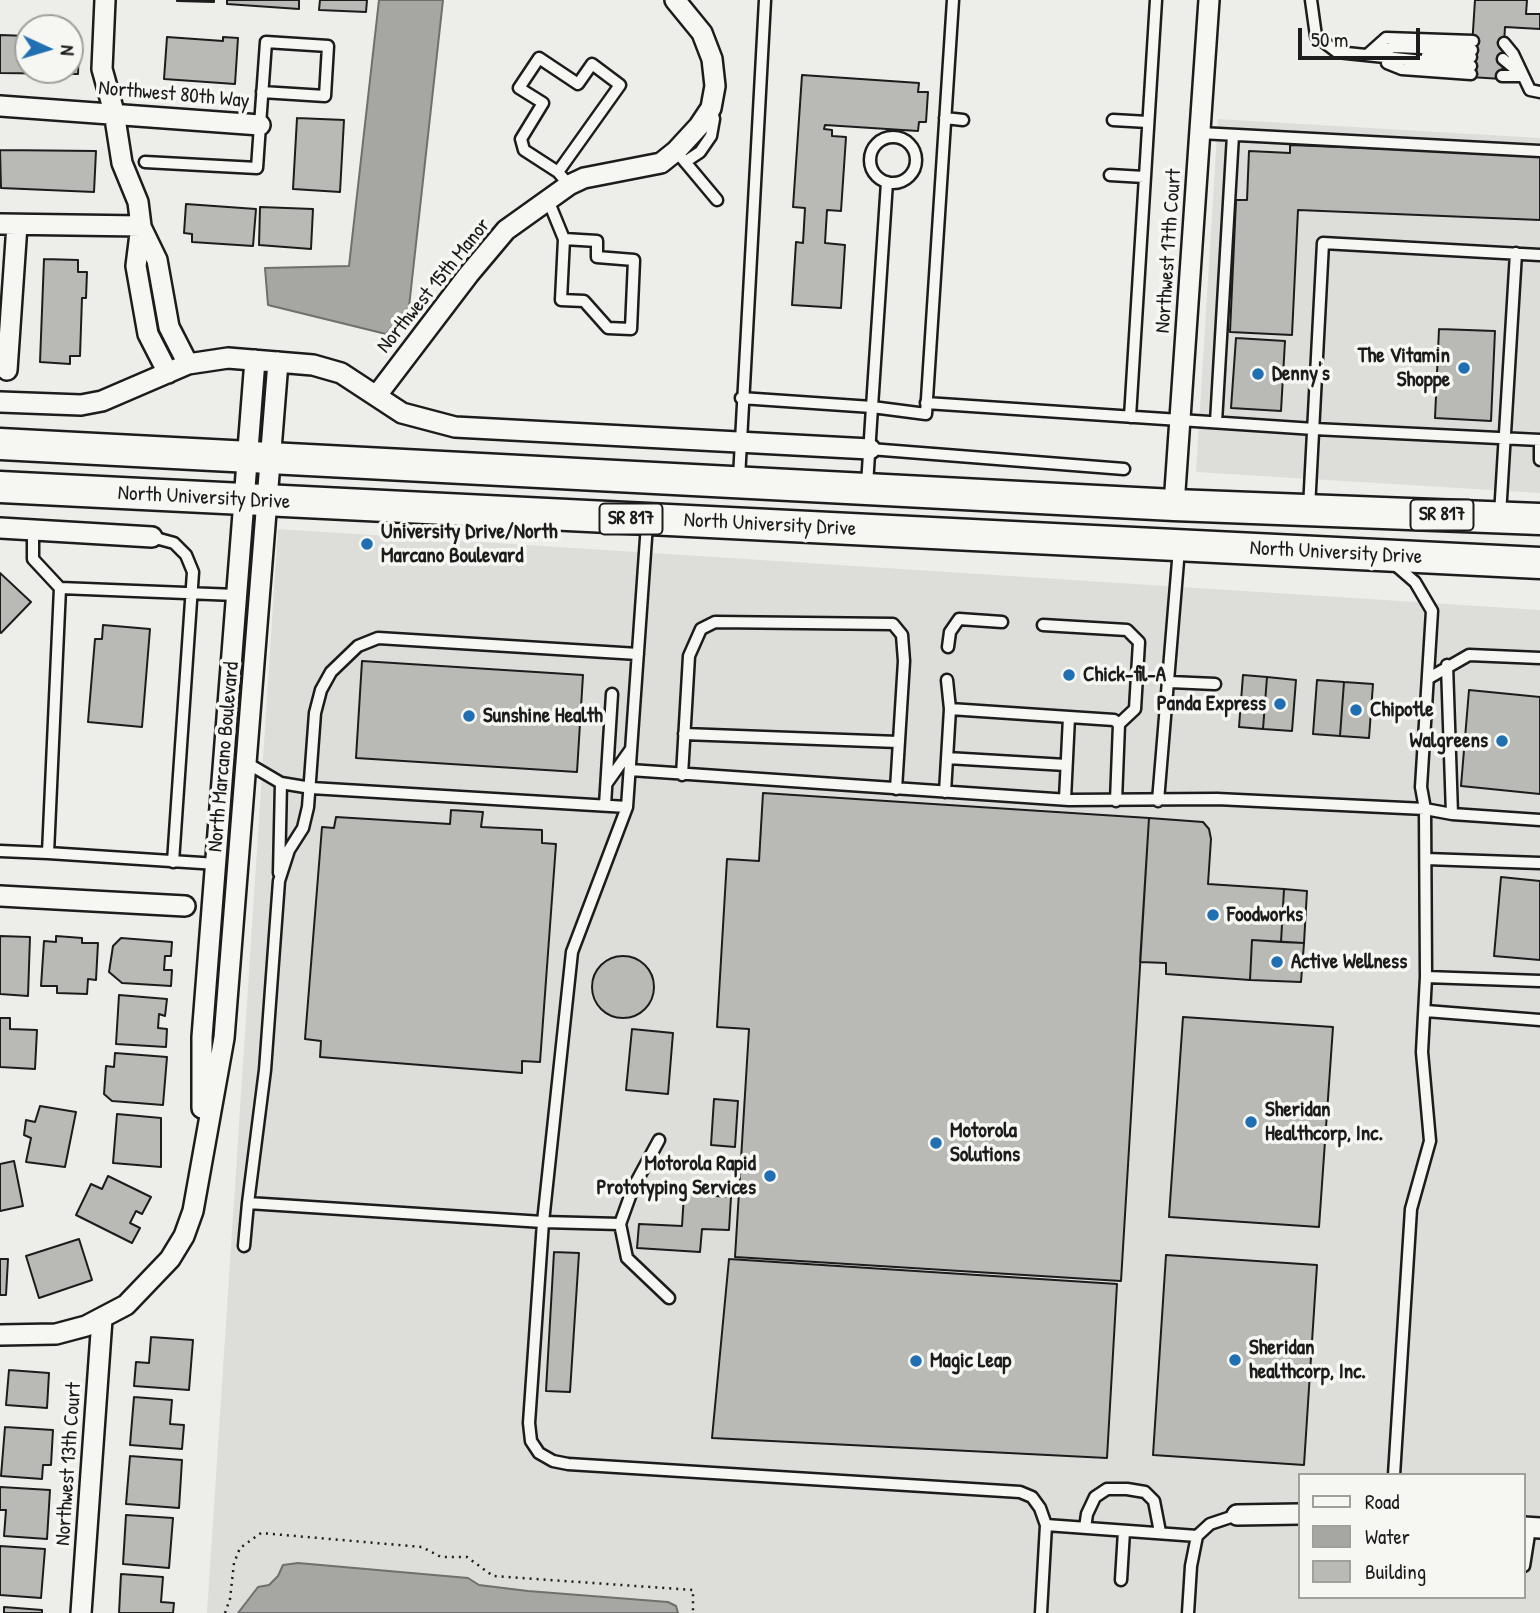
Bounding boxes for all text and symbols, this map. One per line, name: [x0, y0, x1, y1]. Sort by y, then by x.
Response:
north arrow: [14, 14, 84, 84]
scale bar: [1302, 14, 1424, 58]
text: 50 m: [1311, 25, 1348, 54]
text: N: [55, 44, 81, 56]
street label: Northwest 80th Way: [97, 76, 251, 114]
street label: Northwest 17th Court: [1151, 168, 1187, 334]
street label: Northwest 15th Manor: [372, 214, 496, 358]
place label: The Vitamin Shoppe: [1358, 343, 1450, 393]
marker: The Vitamin Shoppe: [1456, 360, 1472, 376]
place label: Denny's: [1272, 361, 1330, 387]
marker: Denny's: [1250, 366, 1266, 382]
street label: North University Drive: [117, 481, 291, 515]
road number: SR 817: [1410, 500, 1474, 530]
road number: SR 817: [600, 504, 662, 534]
street label: North University Drive: [683, 508, 857, 542]
place label: University Drive/North Marcano Boulevard: [381, 519, 557, 569]
marker: University Drive/North Marcano Boulevard: [359, 536, 375, 552]
street label: North University Drive: [1249, 536, 1423, 570]
street label: North Marcano Boulevard: [203, 661, 245, 853]
place label: Chick-fil-A: [1083, 662, 1166, 688]
marker: Chick-fil-A: [1061, 667, 1077, 683]
place label: Panda Express: [1157, 691, 1266, 717]
marker: Panda Express: [1272, 696, 1288, 712]
place label: Chipotle: [1370, 697, 1434, 723]
marker: Chipotle: [1348, 702, 1364, 718]
place label: Sunshine Health: [483, 703, 603, 729]
marker: Sunshine Health: [461, 708, 477, 724]
place label: Walgreens: [1410, 728, 1488, 754]
marker: Walgreens: [1494, 733, 1510, 749]
place label: Foodworks: [1227, 902, 1303, 928]
marker: Foodworks: [1205, 907, 1221, 923]
place label: Active Wellness: [1291, 949, 1407, 975]
marker: Active Wellness: [1269, 954, 1285, 970]
place label: Sheridan Healthcorp, Inc.: [1265, 1097, 1383, 1147]
marker: Sheridan Healthcorp, Inc.: [1243, 1114, 1259, 1130]
place label: Motorola Solutions: [950, 1118, 1020, 1168]
marker: Motorola Solutions: [928, 1135, 944, 1151]
place label: Motorola Rapid Prototyping Services: [596, 1151, 756, 1201]
marker: Motorola Rapid Prototyping Services: [762, 1168, 778, 1184]
place label: Sheridan healthcorp, Inc.: [1249, 1335, 1366, 1385]
place label: Magic Leap: [930, 1348, 1011, 1374]
marker: Sheridan healthcorp, Inc.: [1227, 1352, 1243, 1368]
marker: Magic Leap: [908, 1353, 924, 1369]
street label: Northwest 13th Court: [51, 1382, 87, 1546]
legend: [1298, 1473, 1526, 1599]
text: Road: [1365, 1487, 1399, 1516]
text: Water: [1365, 1522, 1410, 1551]
text: Building: [1365, 1557, 1426, 1586]

